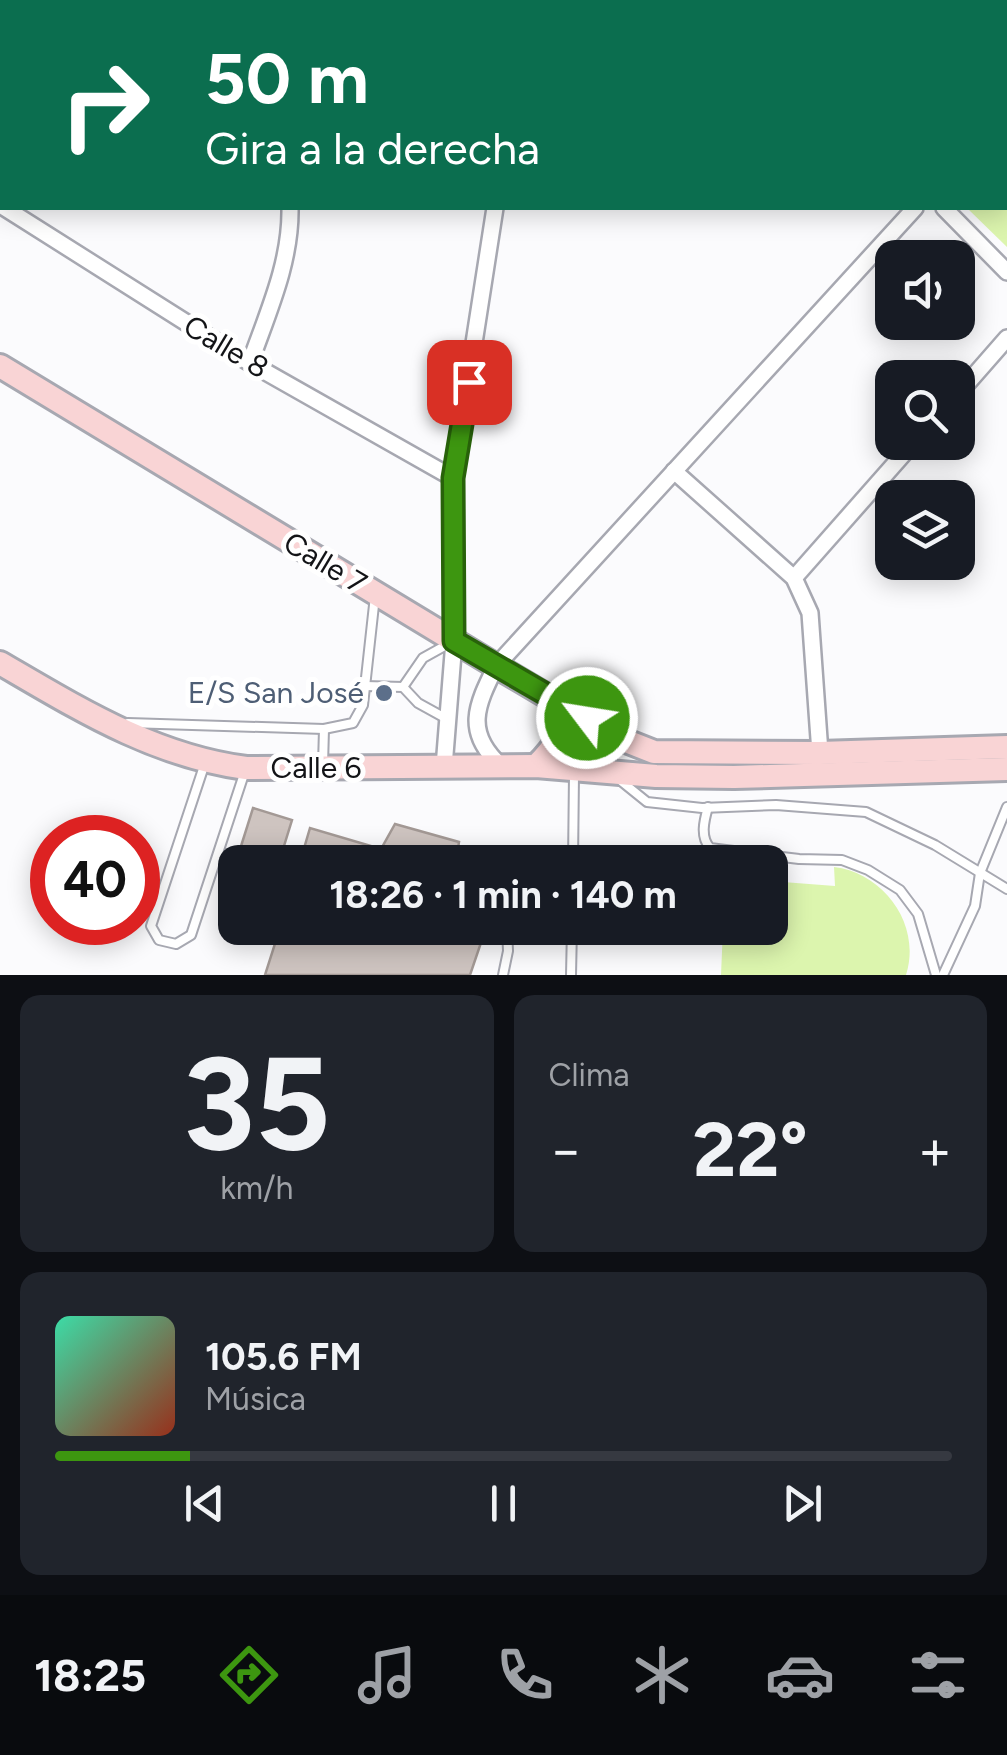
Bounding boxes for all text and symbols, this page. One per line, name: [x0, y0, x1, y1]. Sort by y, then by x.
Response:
text: 50 m: [205, 36, 369, 121]
icon: right: [40, 40, 170, 170]
text: Gira a la derecha: [205, 121, 540, 175]
map controls: [875, 240, 975, 580]
button: sound: [875, 240, 975, 340]
street label: Calle 8: [177, 307, 275, 386]
pin: [427, 340, 512, 425]
icon: arrive: [442, 355, 497, 410]
button: search: [875, 360, 975, 460]
button: layers: [875, 480, 975, 580]
street label: Calle 7: [277, 524, 373, 602]
position arrow: [535, 666, 639, 770]
place label: E/S San José: [188, 674, 364, 711]
marker: E/S San José: [373, 682, 395, 704]
street label: Calle 6: [271, 749, 361, 786]
speed limit sign: 40: [30, 815, 160, 945]
text: 18:26 · 1 min · 140 m: [329, 872, 677, 918]
text: 35: [183, 1026, 331, 1182]
text: Clima: [549, 1056, 630, 1094]
text: 22°: [693, 1105, 808, 1195]
text: −: [549, 1117, 583, 1183]
text: +: [918, 1117, 952, 1183]
text: km/h: [220, 1169, 293, 1207]
text: 105.6 FM: [205, 1334, 362, 1380]
text: Música: [205, 1380, 306, 1418]
icon: previous: [177, 1476, 232, 1531]
icon: pause: [476, 1476, 531, 1531]
icon: next: [775, 1476, 830, 1531]
icon: directions: [214, 1640, 284, 1710]
icon: music: [352, 1640, 422, 1710]
icon: phone: [490, 1640, 560, 1710]
icon: climate: [627, 1640, 697, 1710]
icon: car: [765, 1640, 835, 1710]
icon: filters: [903, 1640, 973, 1710]
text: 18:25: [34, 1648, 146, 1702]

